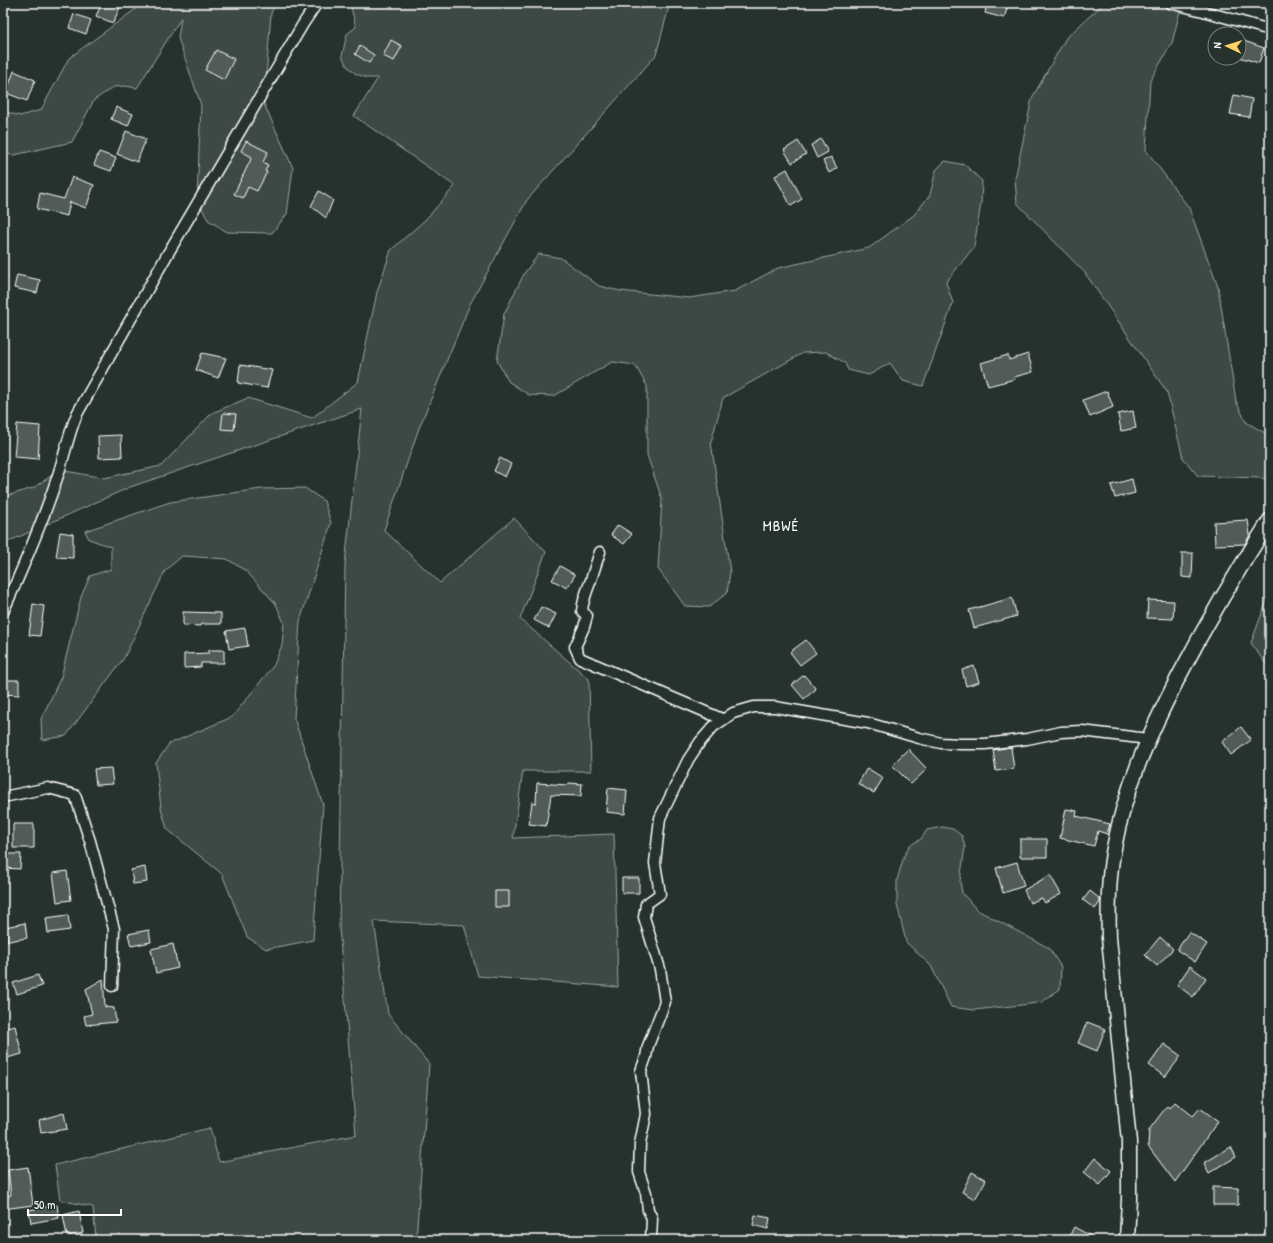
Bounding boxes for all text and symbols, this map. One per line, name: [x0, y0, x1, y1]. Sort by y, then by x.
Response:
north arrow: [1207, 26, 1247, 66]
text: N: [1210, 42, 1224, 49]
district label: MBWÉ: [763, 515, 799, 536]
scale bar: [28, 1191, 121, 1217]
text: 50 m: [34, 1196, 55, 1213]

